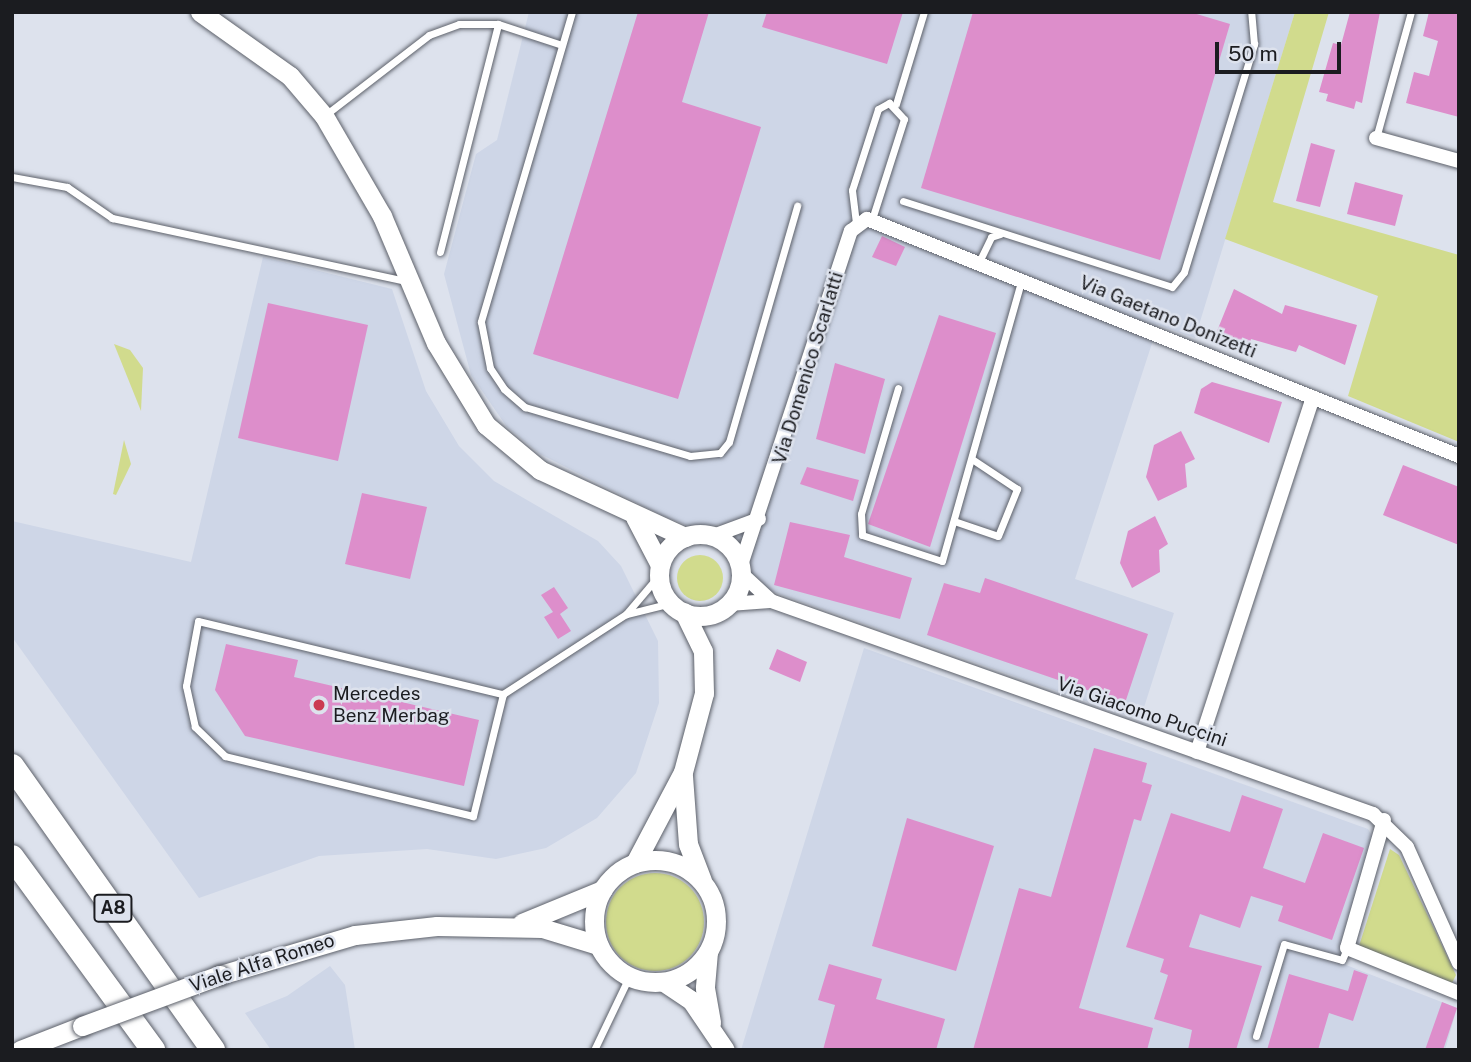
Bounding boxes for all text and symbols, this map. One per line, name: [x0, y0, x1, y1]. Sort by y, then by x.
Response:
scale bar: [1219, 28, 1345, 72]
text: 50 m: [1228, 41, 1278, 66]
street label: Via Domenico Scarlatti: [768, 269, 848, 467]
street label: Via Gaetano Donizetti: [1076, 271, 1260, 363]
street label: Via Giacomo Puccini: [1054, 672, 1230, 752]
place label: Mercedes Benz Merbag: [333, 683, 450, 727]
marker: Mercedes Benz Merbag: [311, 697, 327, 713]
road number: A8: [92, 894, 134, 923]
street label: Viale Alfa Romeo: [186, 929, 338, 997]

